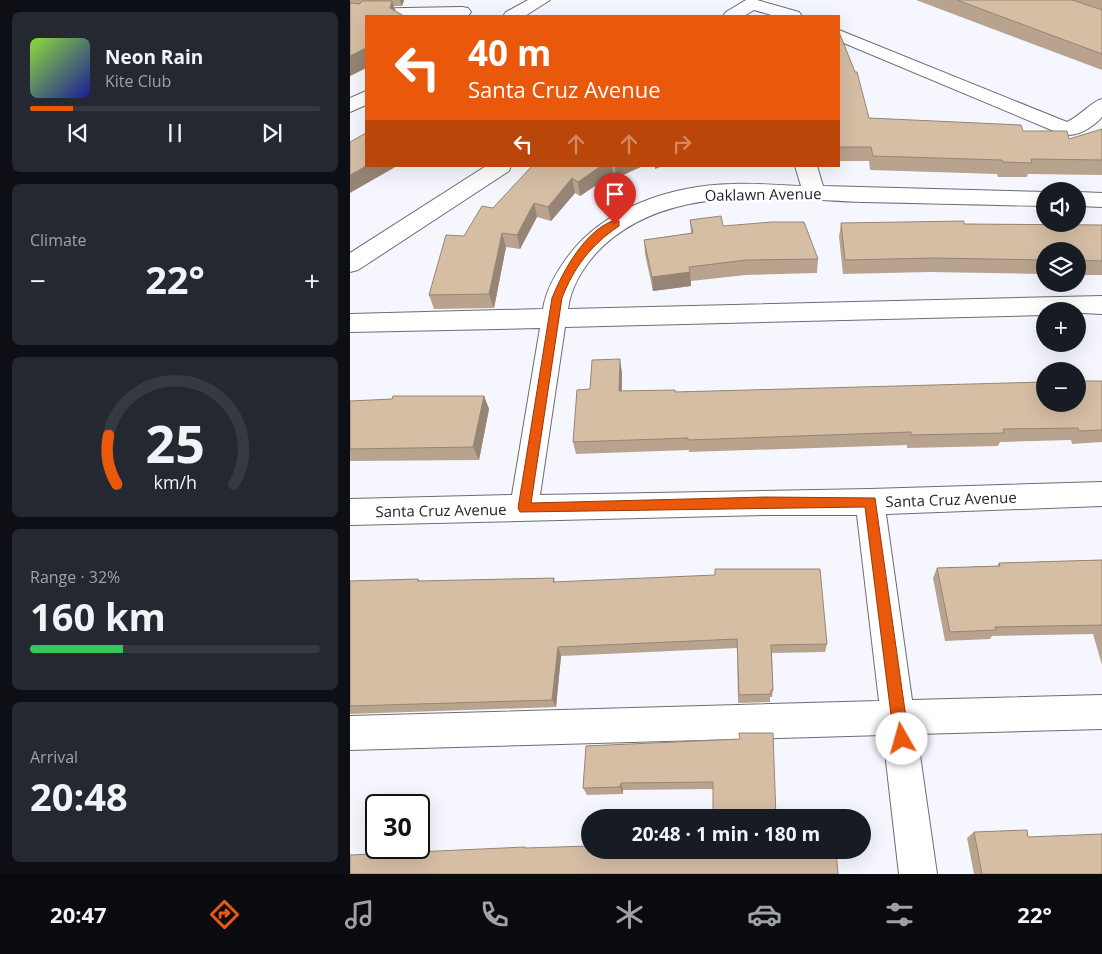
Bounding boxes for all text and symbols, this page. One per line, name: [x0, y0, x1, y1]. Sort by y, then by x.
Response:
text: 40 m: [468, 29, 551, 76]
icon: left: [385, 35, 450, 100]
text: Neon Rain: [105, 44, 203, 70]
text: Kite Club: [105, 70, 171, 92]
text: Santa Cruz Avenue: [468, 74, 661, 104]
icon: previous: [64, 119, 92, 147]
icon: pause: [161, 119, 189, 147]
icon: next: [258, 119, 286, 147]
icon: left: [509, 130, 537, 158]
icon: ahead: [562, 130, 590, 158]
icon: ahead: [615, 130, 643, 158]
icon: right: [668, 130, 696, 158]
pin: [594, 173, 636, 224]
icon: arrive: [601, 180, 629, 208]
map controls: [1036, 182, 1086, 412]
button: sound: [1036, 182, 1086, 232]
street label: Oaklawn Avenue: [704, 183, 822, 205]
text: Climate: [30, 229, 87, 251]
button: layers: [1036, 242, 1086, 292]
text: 22°: [145, 253, 205, 305]
text: −: [30, 261, 46, 299]
text: +: [304, 261, 320, 299]
button: +: [1036, 302, 1086, 352]
button: −: [1036, 362, 1086, 412]
text: 25: [145, 407, 205, 478]
text: km/h: [153, 470, 197, 494]
street label: Santa Cruz Avenue: [885, 487, 1017, 511]
street label: Santa Cruz Avenue: [375, 499, 507, 521]
text: Range · 32%: [30, 566, 120, 588]
text: 160 km: [30, 590, 166, 642]
position arrow: [875, 712, 927, 764]
text: Arrival: [30, 746, 78, 768]
text: 20:48: [30, 770, 128, 822]
speed limit sign: 30: [365, 794, 430, 859]
text: 20:48 · 1 min · 180 m: [632, 821, 820, 847]
icon: directions: [207, 897, 242, 932]
icon: music: [342, 897, 377, 932]
icon: phone: [477, 897, 512, 932]
icon: climate: [612, 897, 647, 932]
icon: car: [747, 897, 782, 932]
icon: filters: [882, 897, 917, 932]
text: 20:47: [50, 899, 107, 929]
text: 22°: [1017, 899, 1052, 929]

